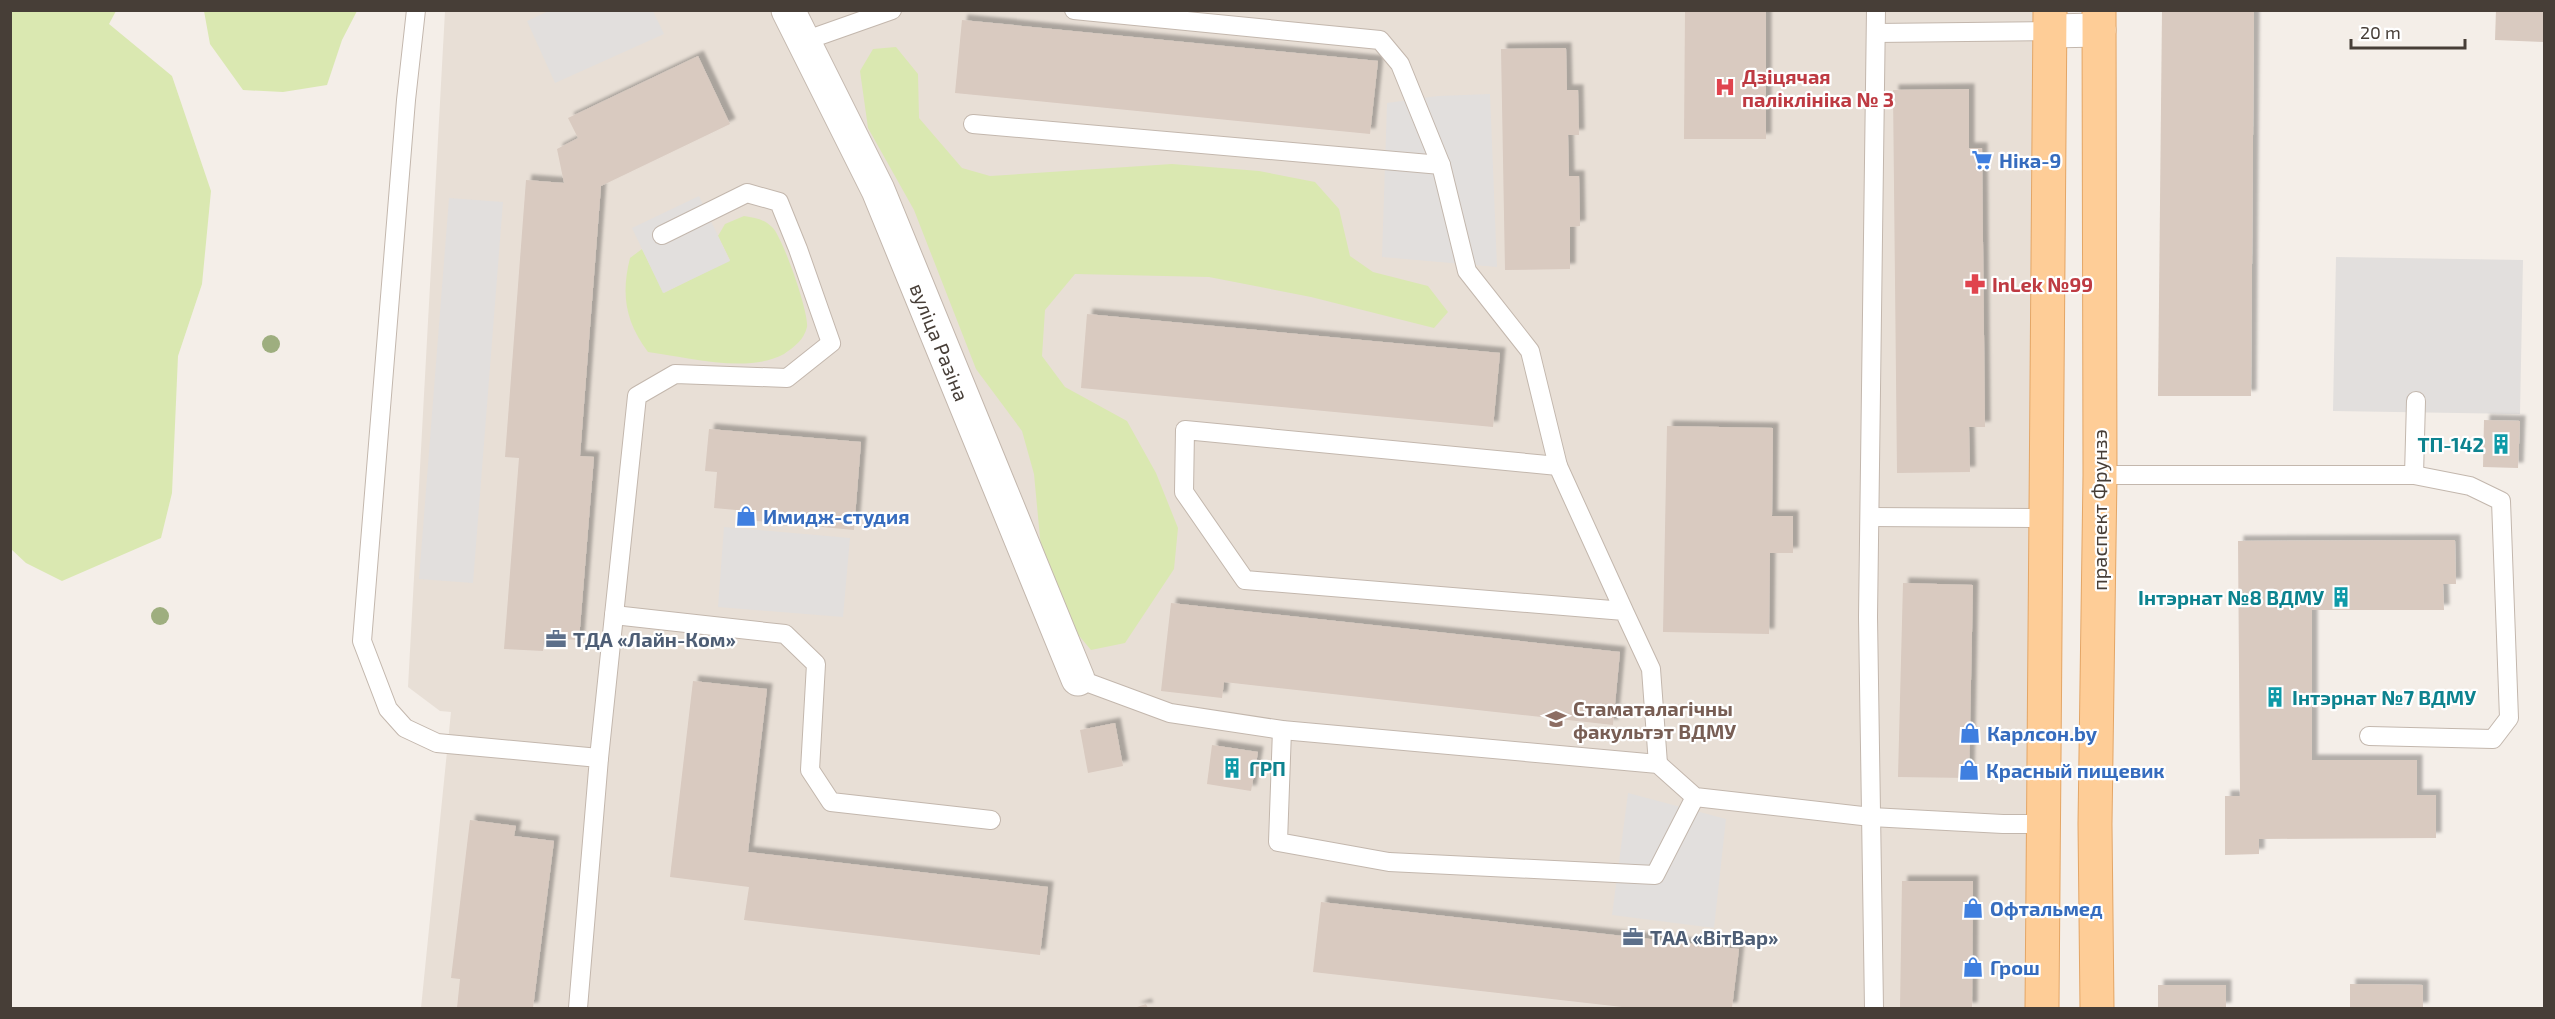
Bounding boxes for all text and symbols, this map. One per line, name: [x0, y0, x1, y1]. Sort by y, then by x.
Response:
scale bar: [2351, 12, 2465, 50]
text: 20 m: [2360, 21, 2401, 43]
place label: Дзіцячая паліклініка № 3: [1742, 64, 1894, 111]
hospital icon: Дзіцячая паліклініка № 3: [1713, 75, 1737, 99]
supermarket icon: Ніка-9: [1970, 148, 1994, 172]
place label: Ніка-9: [1999, 148, 2061, 172]
pharmacy icon: InLek №99: [1963, 272, 1987, 296]
place label: InLek №99: [1992, 272, 2093, 296]
street label: вуліца Разіна: [905, 280, 975, 405]
street label: праспект Фрунзэ: [2087, 429, 2112, 591]
place label: ТП-142: [2417, 432, 2484, 456]
building icon: ТП-142: [2489, 432, 2513, 456]
shop icon: Имидж-студия: [734, 504, 758, 528]
place label: Имидж-студия: [763, 504, 909, 528]
place label: Інтэрнат №8 ВДМУ: [2138, 585, 2324, 609]
building icon: Інтэрнат №8 ВДМУ: [2329, 585, 2353, 609]
office icon: ТДА «Лайн-Ком»: [544, 627, 568, 651]
place label: ТДА «Лайн-Ком»: [573, 627, 736, 651]
building icon: Інтэрнат №7 ВДМУ: [2263, 685, 2287, 709]
place label: Інтэрнат №7 ВДМУ: [2292, 685, 2476, 709]
place label: Стаматалагічны факультэт ВДМУ: [1573, 696, 1736, 743]
school or university icon: Стаматалагічны факультэт ВДМУ: [1544, 707, 1568, 731]
shop icon: Карлсон.by: [1958, 721, 1982, 745]
place label: Карлсон.by: [1987, 721, 2098, 746]
building icon: ГРП: [1220, 756, 1244, 780]
place label: ГРП: [1249, 756, 1286, 780]
shop icon: Красный пищевик: [1957, 758, 1981, 782]
place label: Красный пищевик: [1986, 758, 2165, 782]
shop icon: Офтальмед: [1961, 896, 1985, 920]
place label: Офтальмед: [1990, 896, 2103, 920]
office icon: ТАА «ВітВар»: [1621, 925, 1645, 949]
place label: ТАА «ВітВар»: [1650, 925, 1778, 949]
shop icon: Грош: [1961, 955, 1985, 979]
place label: Грош: [1990, 955, 2040, 979]

